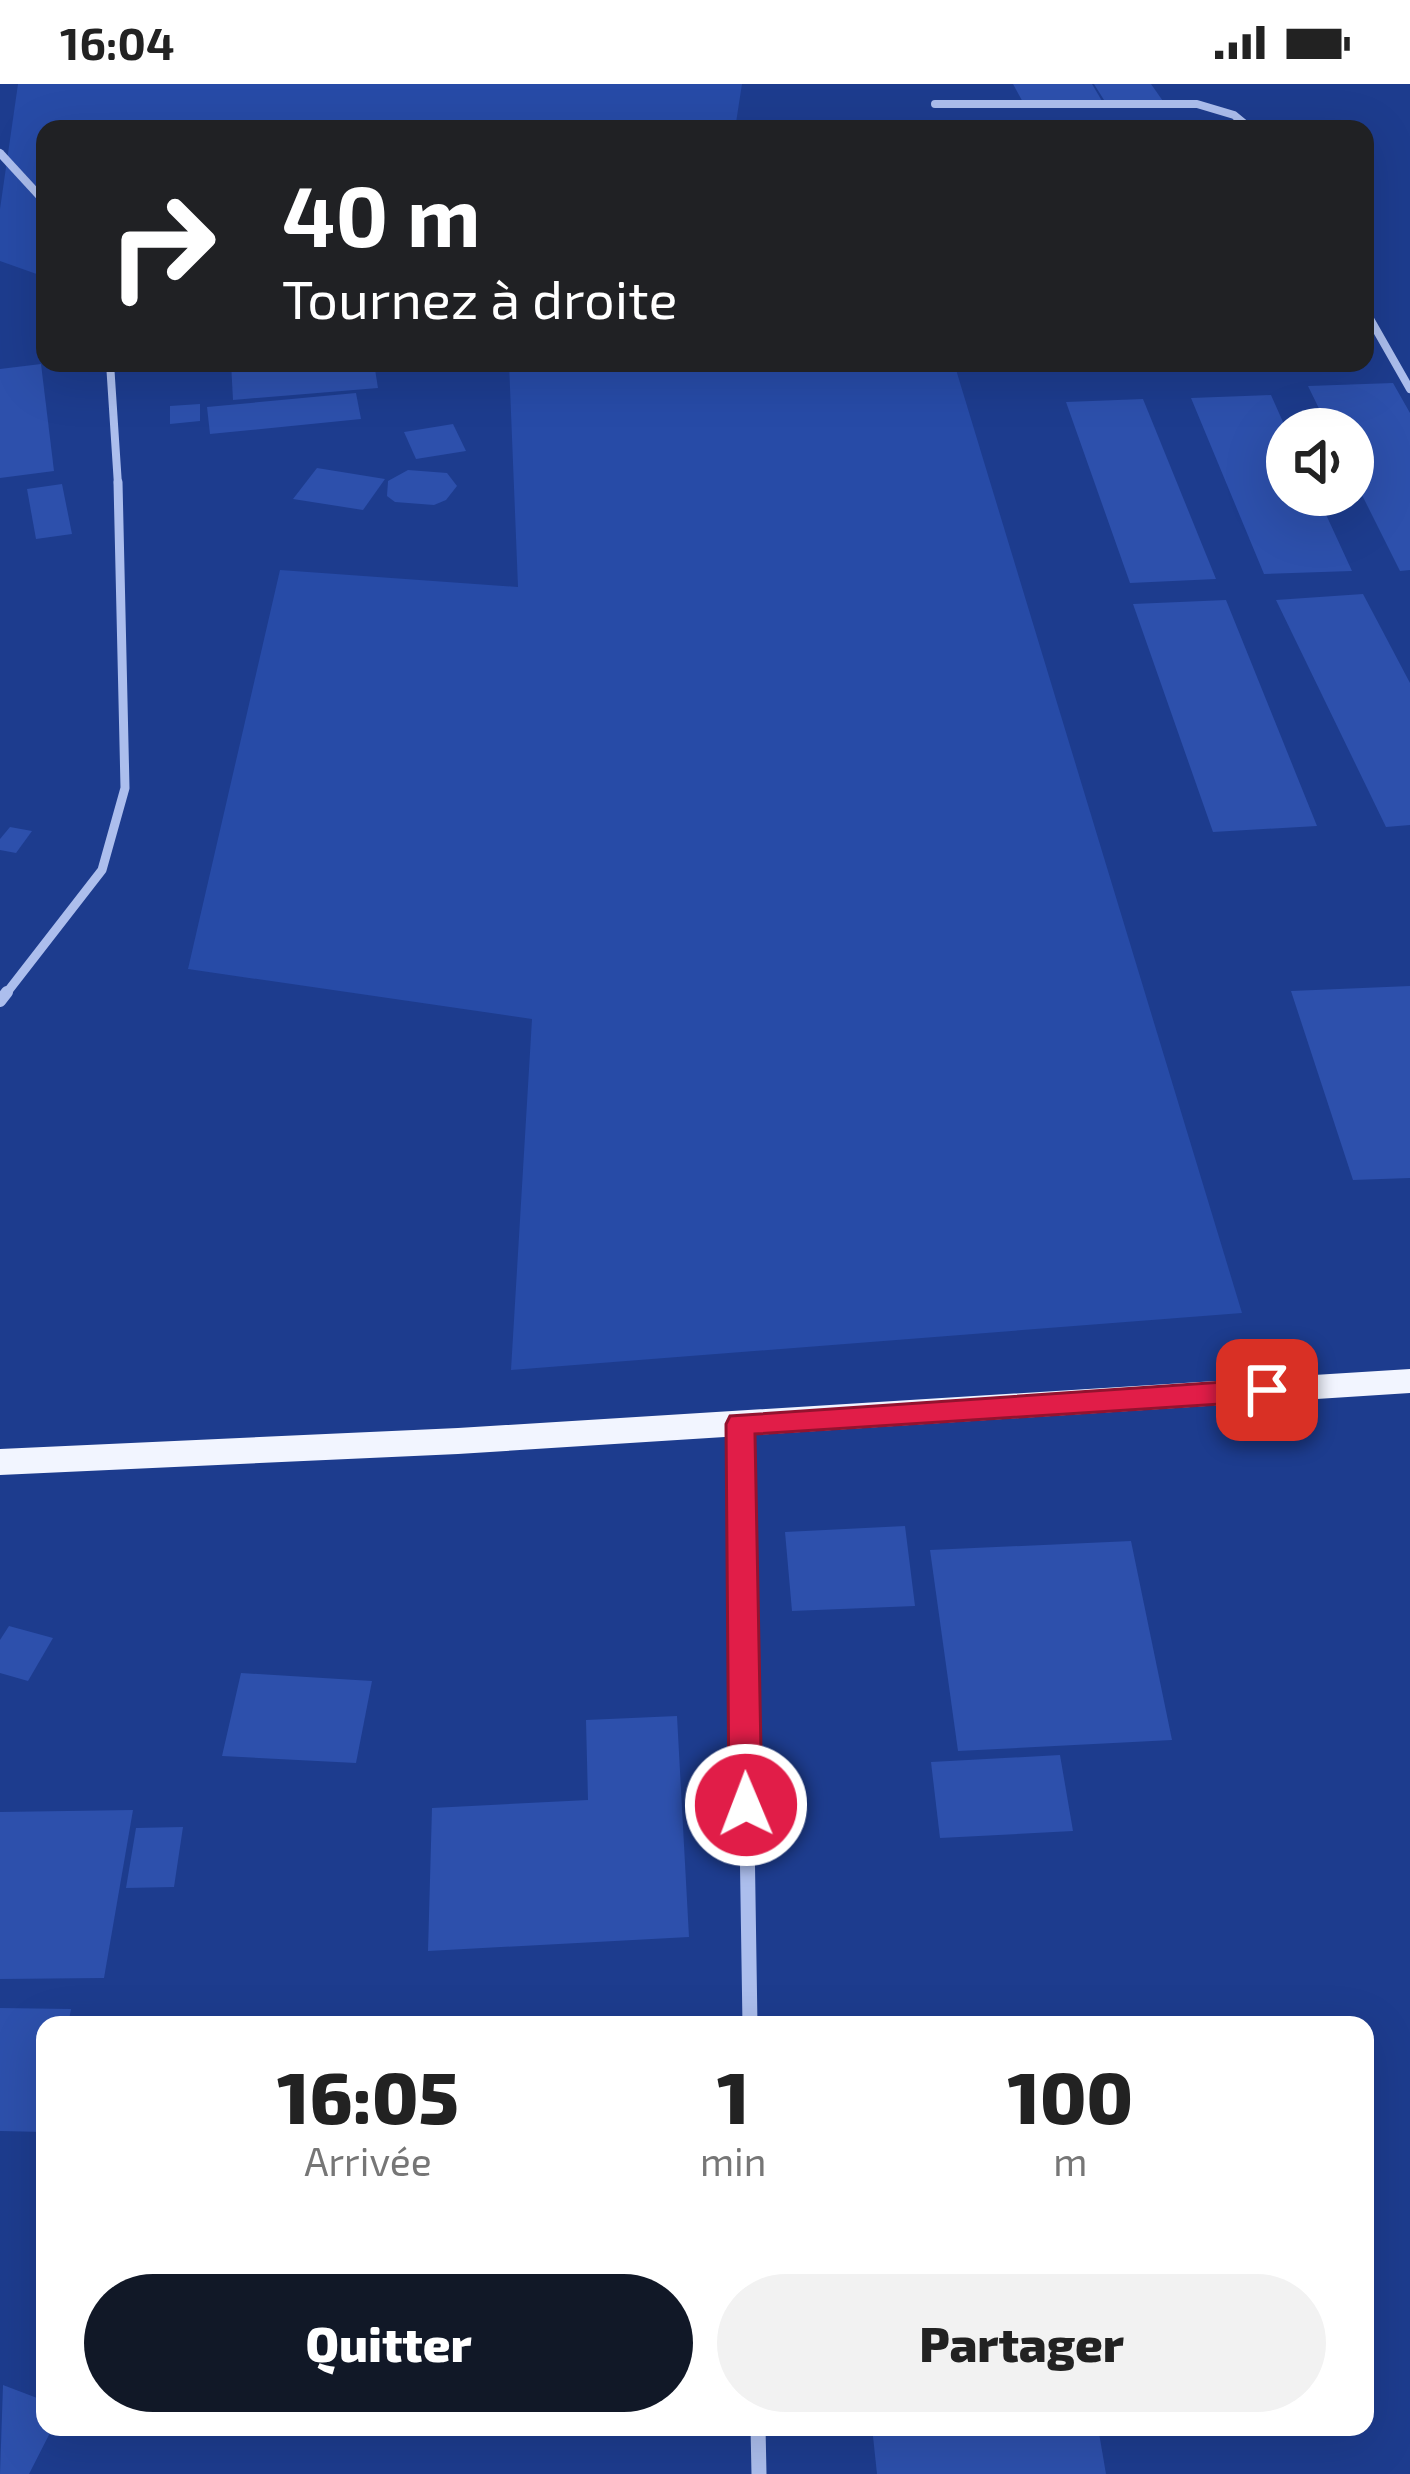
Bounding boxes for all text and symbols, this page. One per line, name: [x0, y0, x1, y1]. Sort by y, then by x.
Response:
text: 16:04: [60, 15, 175, 69]
text: 40 m: [282, 163, 481, 264]
icon: right: [84, 168, 240, 324]
text: Tournez à droite: [282, 265, 678, 330]
map controls: [1266, 408, 1374, 516]
button: sound: [1266, 408, 1374, 516]
pin: [1216, 1339, 1318, 1441]
icon: arrive: [1234, 1357, 1300, 1423]
position arrow: [683, 1742, 809, 1868]
text: 16:05: [277, 2052, 459, 2138]
text: 1: [717, 2052, 749, 2138]
text: 100: [1007, 2052, 1133, 2138]
text: Arrivée: [304, 2137, 432, 2184]
text: min: [700, 2137, 766, 2184]
text: m: [1053, 2137, 1087, 2184]
button: Quitter: [84, 2274, 693, 2412]
button: Partager: [717, 2274, 1326, 2412]

